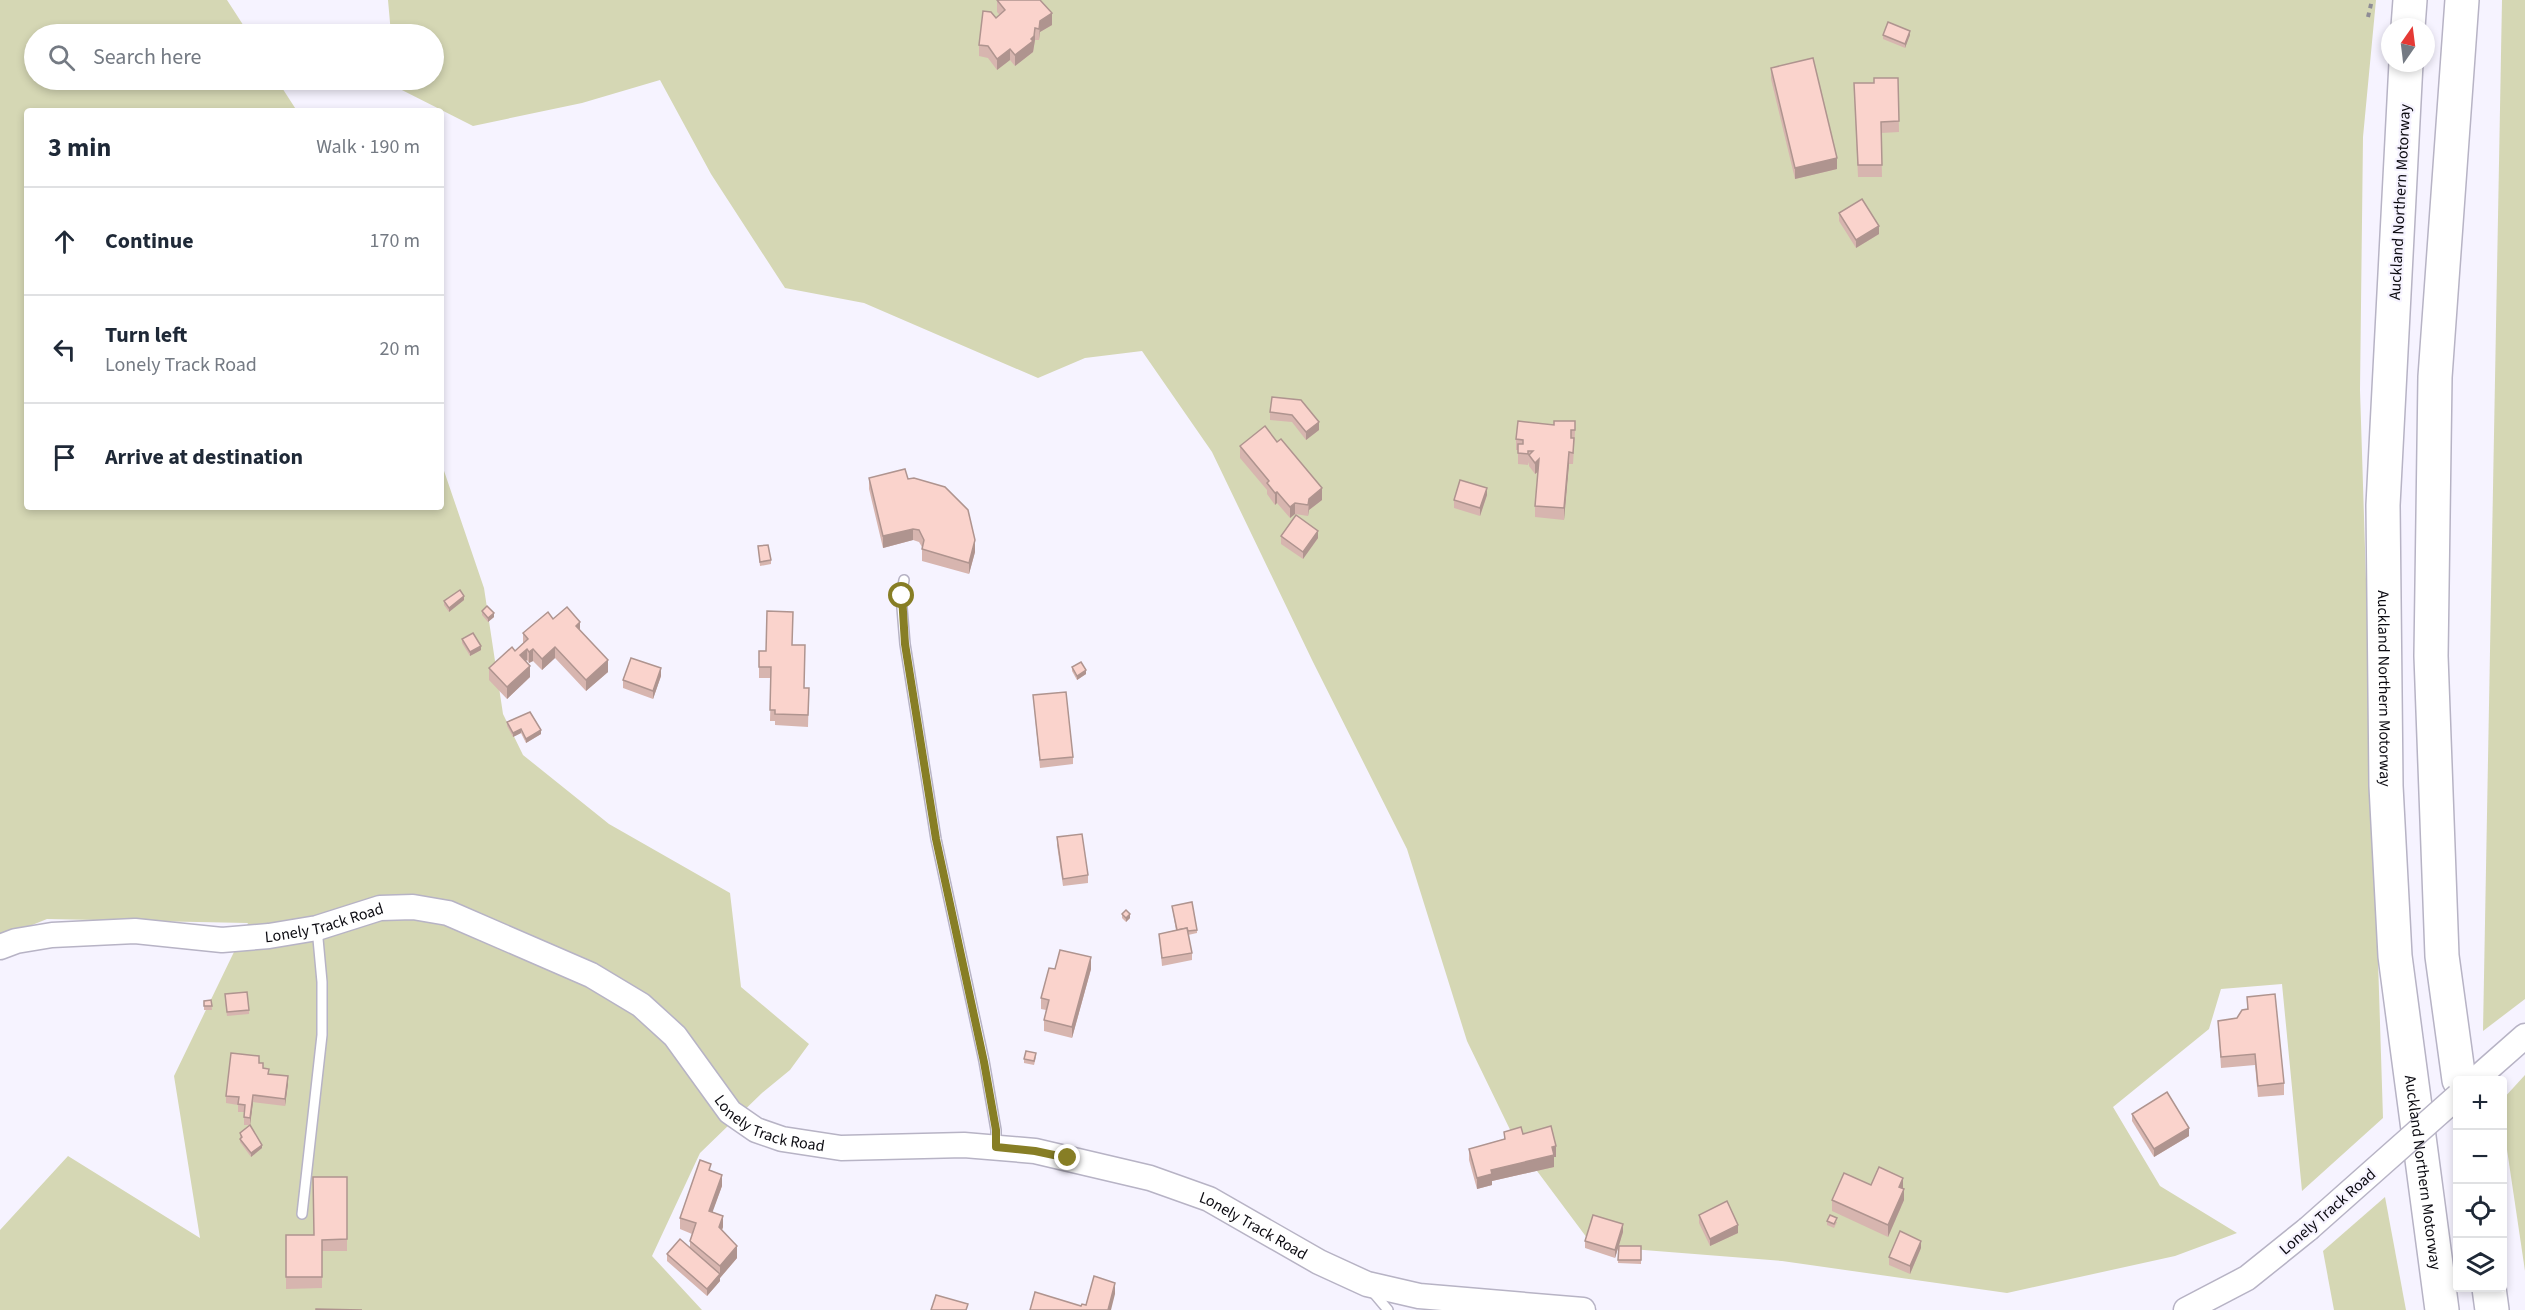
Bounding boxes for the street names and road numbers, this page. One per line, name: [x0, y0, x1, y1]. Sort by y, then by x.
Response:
street label: Auckland Northern Motorway: [2384, 103, 2416, 301]
street label: Auckland Northern Motorway: [2372, 590, 2396, 787]
street label: Lonely Track Road: [264, 898, 386, 948]
street label: Auckland Northern Motorway: [2399, 1074, 2447, 1272]
street label: Lonely Track Road: [709, 1090, 826, 1157]
street label: Lonely Track Road: [2275, 1164, 2381, 1260]
street label: Lonely Track Road: [1196, 1186, 1311, 1265]

